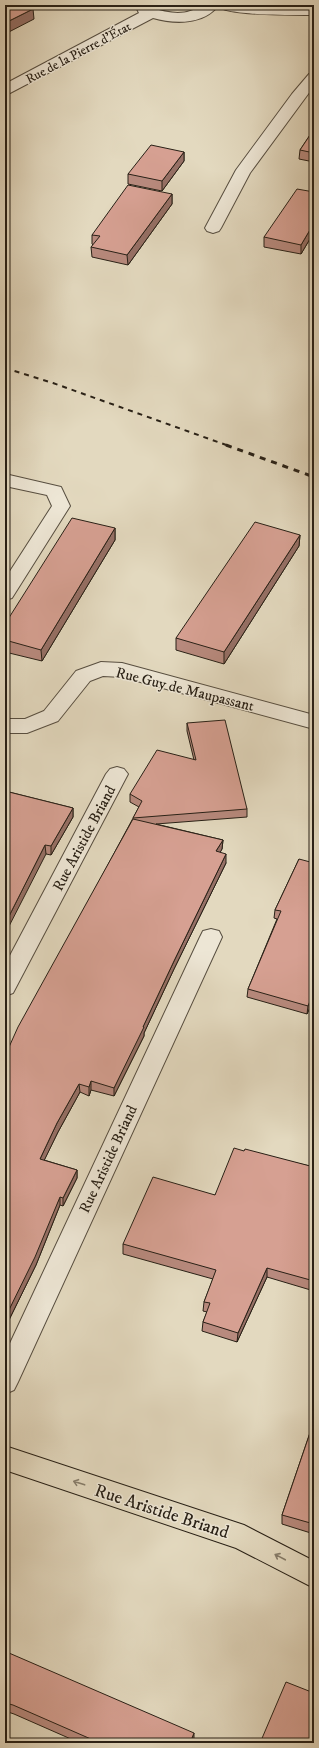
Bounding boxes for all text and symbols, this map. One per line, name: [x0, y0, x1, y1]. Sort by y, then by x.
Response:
street label: Rue de la Pierre d'État: [23, 18, 134, 87]
street label: Rue Guy de Maupassant: [114, 663, 256, 716]
street label: Rue Aristide Briand: [49, 782, 120, 894]
street label: Rue Aristide Briand: [75, 1102, 142, 1216]
one-way arrow: [73, 1479, 86, 1486]
street label: Rue Aristide Briand: [92, 1480, 232, 1544]
one-way arrow: [274, 1553, 286, 1560]

